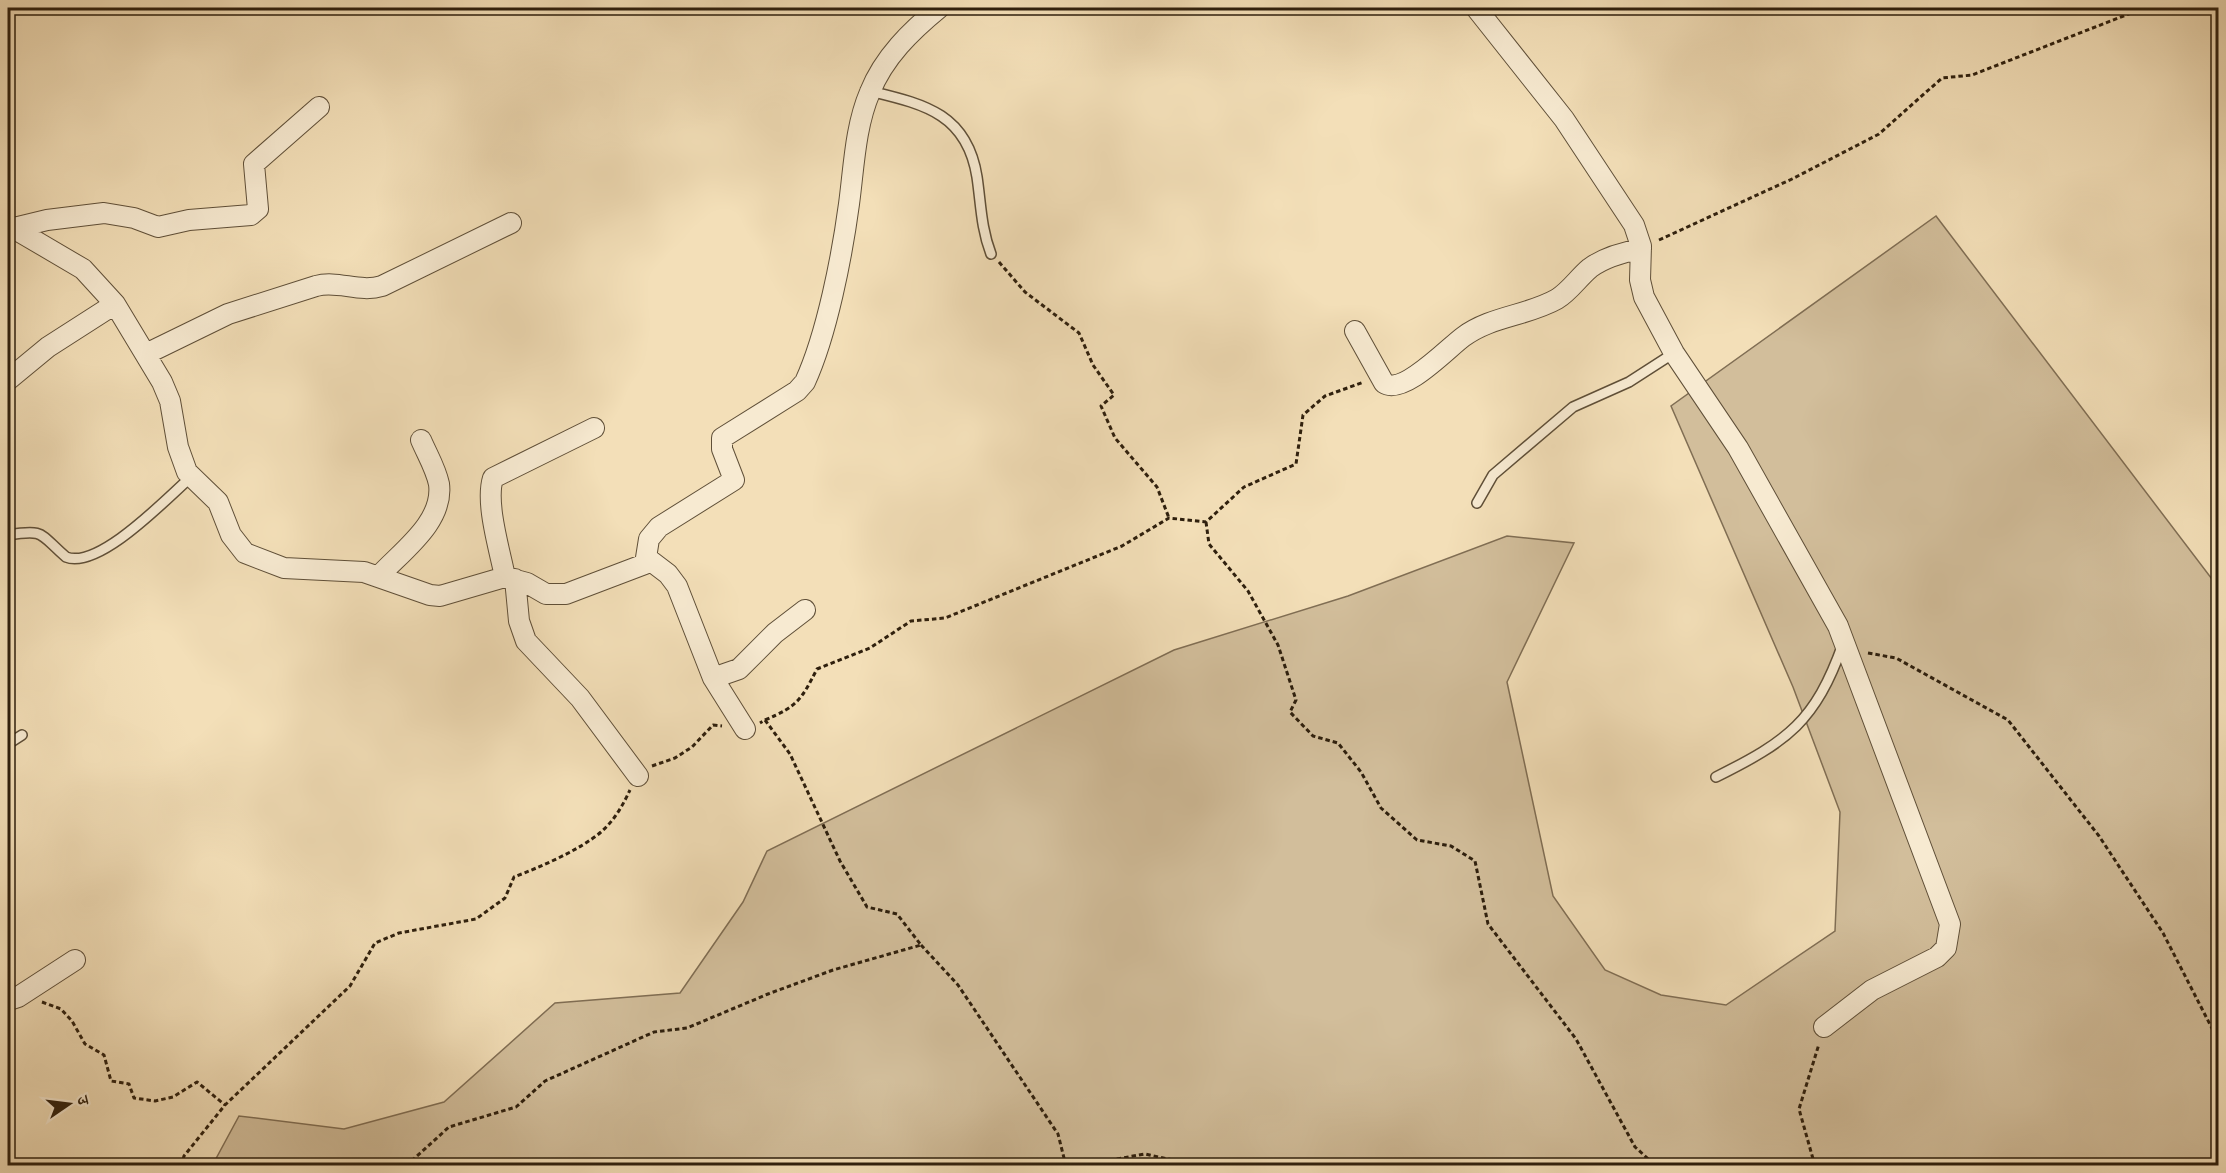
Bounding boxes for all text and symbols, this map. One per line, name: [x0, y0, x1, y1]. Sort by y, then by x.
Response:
north arrow: [39, 1074, 99, 1134]
text: उ: [73, 1094, 91, 1109]

